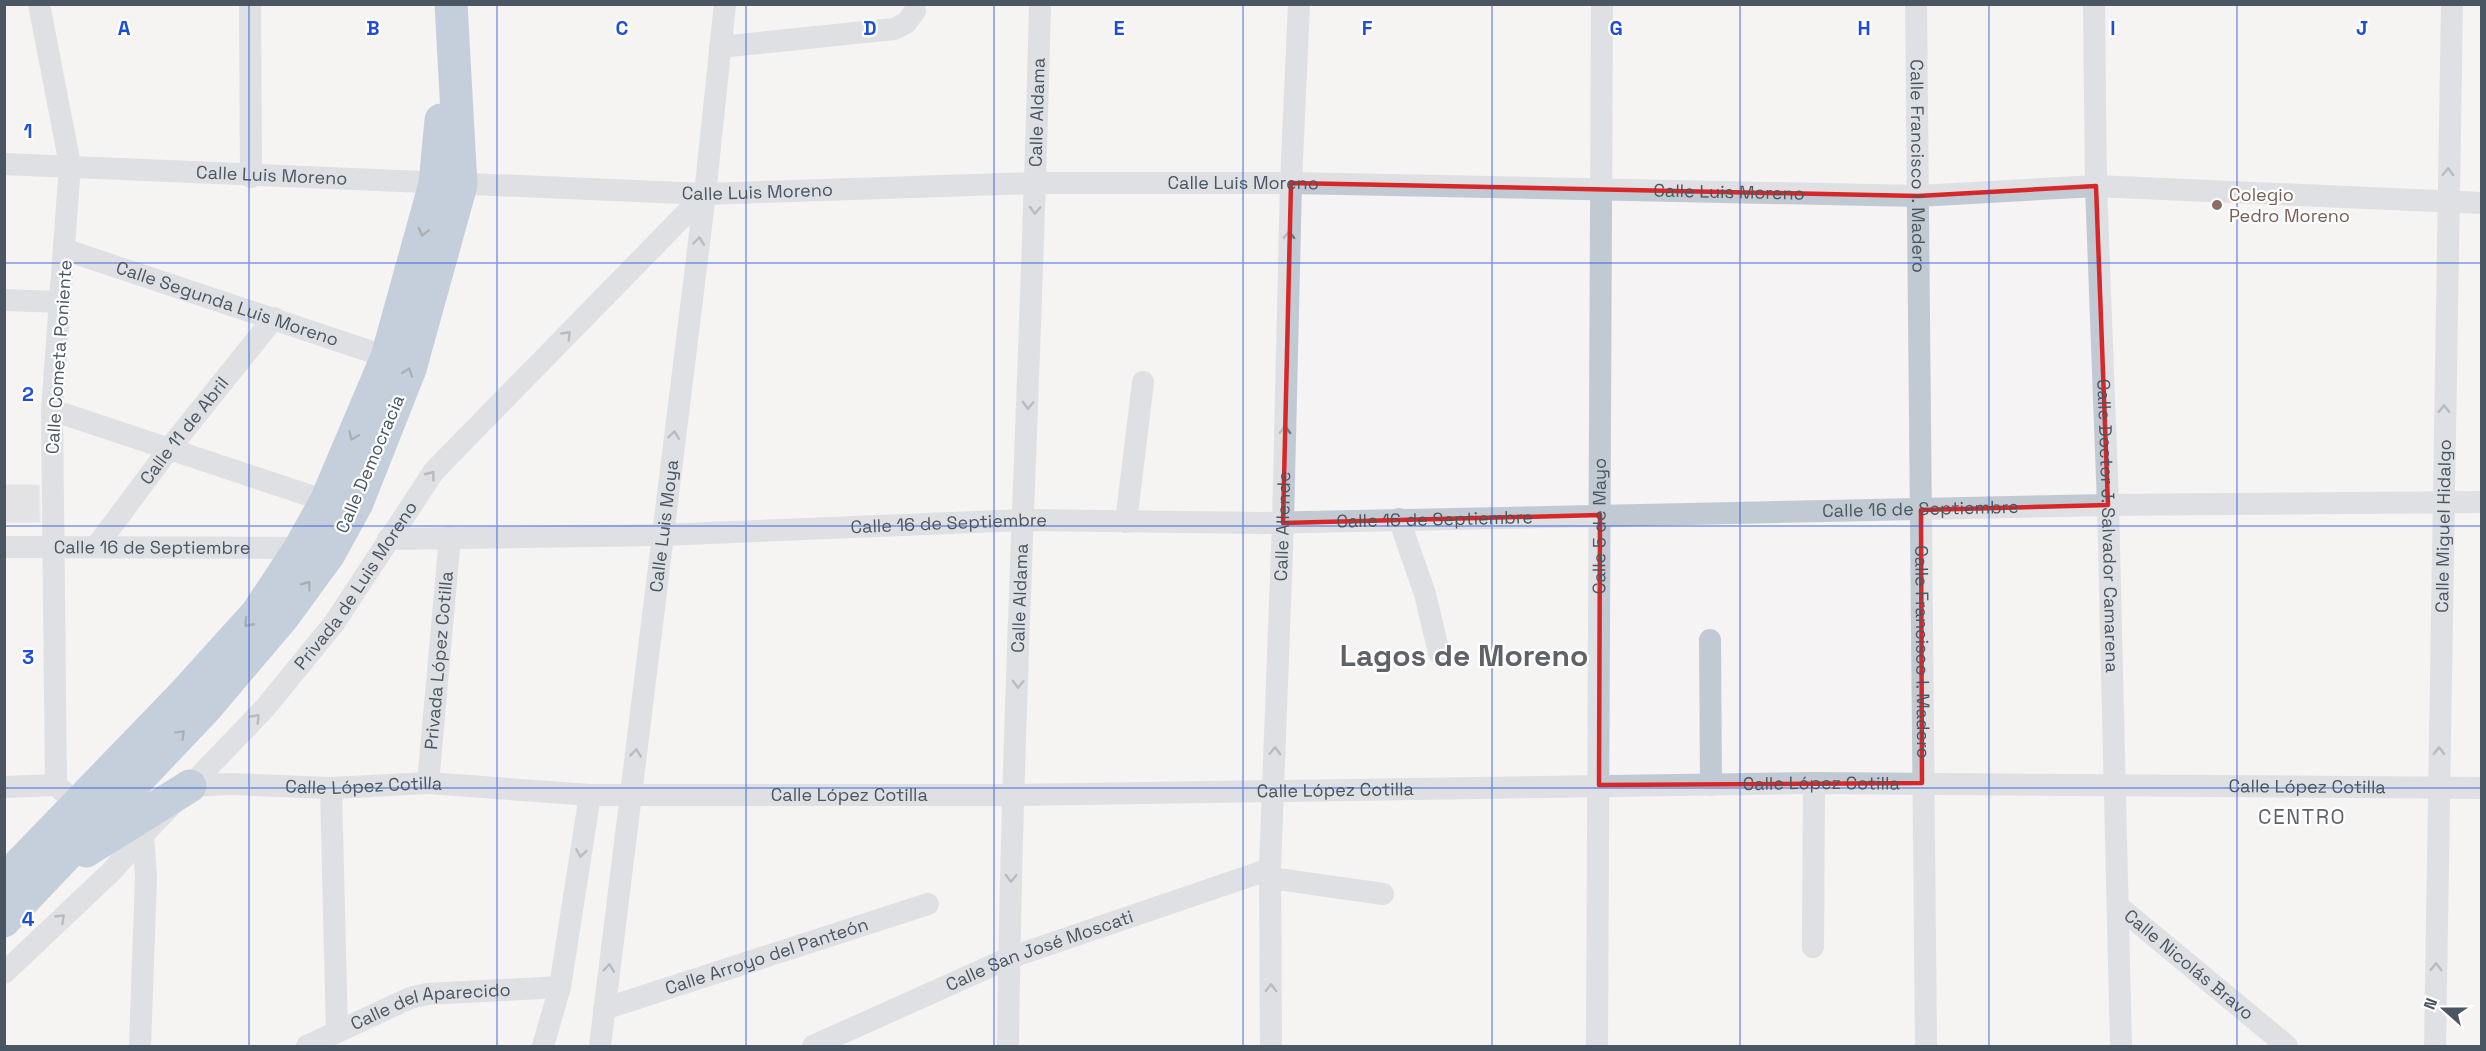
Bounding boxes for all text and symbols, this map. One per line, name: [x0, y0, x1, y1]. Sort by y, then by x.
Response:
text: A: [118, 15, 131, 41]
text: B: [366, 15, 380, 41]
text: C: [616, 15, 629, 41]
text: D: [863, 15, 877, 41]
text: E: [1113, 15, 1125, 41]
text: F: [1362, 15, 1373, 41]
text: G: [1609, 15, 1623, 41]
text: H: [1857, 15, 1871, 41]
text: I: [2110, 15, 2116, 41]
text: J: [2356, 15, 2368, 41]
street label: Calle Aldama: [1023, 57, 1050, 167]
street label: Calle Francisco I. Madero: [1906, 59, 1931, 273]
text: 1: [23, 118, 33, 144]
street label: Calle Luis Moreno: [196, 160, 348, 190]
one-way arrow: [2441, 168, 2454, 177]
street label: Calle Luis Moreno: [1167, 171, 1319, 195]
street label: Calle Luis Moreno: [681, 178, 833, 205]
street label: Calle Luis Moreno: [1653, 179, 1805, 205]
place label: Colegio Pedro Moreno: [2229, 183, 2350, 227]
marker: Colegio Pedro Moreno: [2210, 198, 2224, 212]
one-way arrow: [1029, 205, 1041, 214]
one-way arrow: [418, 226, 430, 236]
one-way arrow: [1283, 231, 1296, 240]
one-way arrow: [692, 237, 704, 246]
street label: Calle Segunda Luis Moreno: [113, 255, 342, 351]
street label: Calle Cometa Poniente: [40, 259, 77, 455]
one-way arrow: [559, 332, 570, 343]
one-way arrow: [401, 367, 414, 378]
street label: Calle 11 de Abril: [134, 372, 233, 489]
street label: Calle Doctor J. Salvador Camarena: [2092, 378, 2124, 673]
text: 2: [22, 381, 34, 407]
street label: Calle Democracia: [330, 391, 409, 536]
one-way arrow: [1022, 400, 1035, 409]
one-way arrow: [2438, 405, 2450, 414]
one-way arrow: [1279, 426, 1291, 435]
one-way arrow: [349, 429, 361, 440]
one-way arrow: [667, 430, 679, 439]
street label: Calle Miguel Hidalgo: [2430, 439, 2456, 613]
street label: Calle Luis Moya: [644, 458, 683, 594]
street label: Calle 5 de Mayo: [1587, 458, 1611, 594]
one-way arrow: [424, 471, 435, 482]
street label: Calle Allende: [1269, 471, 1295, 582]
street label: Calle 16 de Septiembre: [1822, 495, 2019, 522]
street label: Privada de Luis Moreno: [289, 497, 422, 674]
street label: Calle 16 de Septiembre: [1336, 505, 1533, 532]
street label: Calle 16 de Septiembre: [850, 508, 1047, 538]
street label: Calle 16 de Septiembre: [54, 535, 250, 559]
street label: Calle Aldama: [1006, 543, 1033, 653]
street label: Calle Francisco I. Madero: [1910, 545, 1935, 759]
street label: Privada López Cotilla: [419, 570, 458, 751]
one-way arrow: [299, 580, 310, 591]
one-way arrow: [244, 616, 255, 627]
district label: Lagos de Moreno: [1340, 636, 1588, 675]
text: 3: [22, 644, 34, 670]
one-way arrow: [1011, 679, 1024, 688]
one-way arrow: [249, 714, 260, 725]
one-way arrow: [173, 730, 184, 741]
one-way arrow: [1268, 747, 1281, 756]
one-way arrow: [2433, 747, 2446, 756]
one-way arrow: [629, 749, 642, 758]
street label: Calle López Cotilla: [285, 771, 443, 799]
street label: Calle López Cotilla: [1742, 771, 1900, 795]
street label: Calle López Cotilla: [2229, 774, 2386, 798]
street label: Calle López Cotilla: [1257, 777, 1414, 802]
street label: Calle López Cotilla: [771, 783, 928, 806]
district label: CENTRO: [2258, 803, 2346, 830]
one-way arrow: [575, 849, 587, 858]
one-way arrow: [1005, 874, 1017, 883]
street label: Calle Nicolás Bravo: [2119, 904, 2259, 1025]
street label: Calle San José Moscati: [942, 905, 1136, 996]
text: 4: [22, 906, 35, 932]
street label: Calle Arroyo del Panteón: [662, 912, 871, 999]
one-way arrow: [55, 914, 65, 925]
one-way arrow: [603, 963, 615, 972]
one-way arrow: [2430, 963, 2443, 972]
street label: Calle del Aparecido: [347, 978, 511, 1035]
north arrow: [2414, 979, 2474, 1039]
one-way arrow: [1265, 984, 1277, 993]
text: N: [2419, 995, 2442, 1013]

